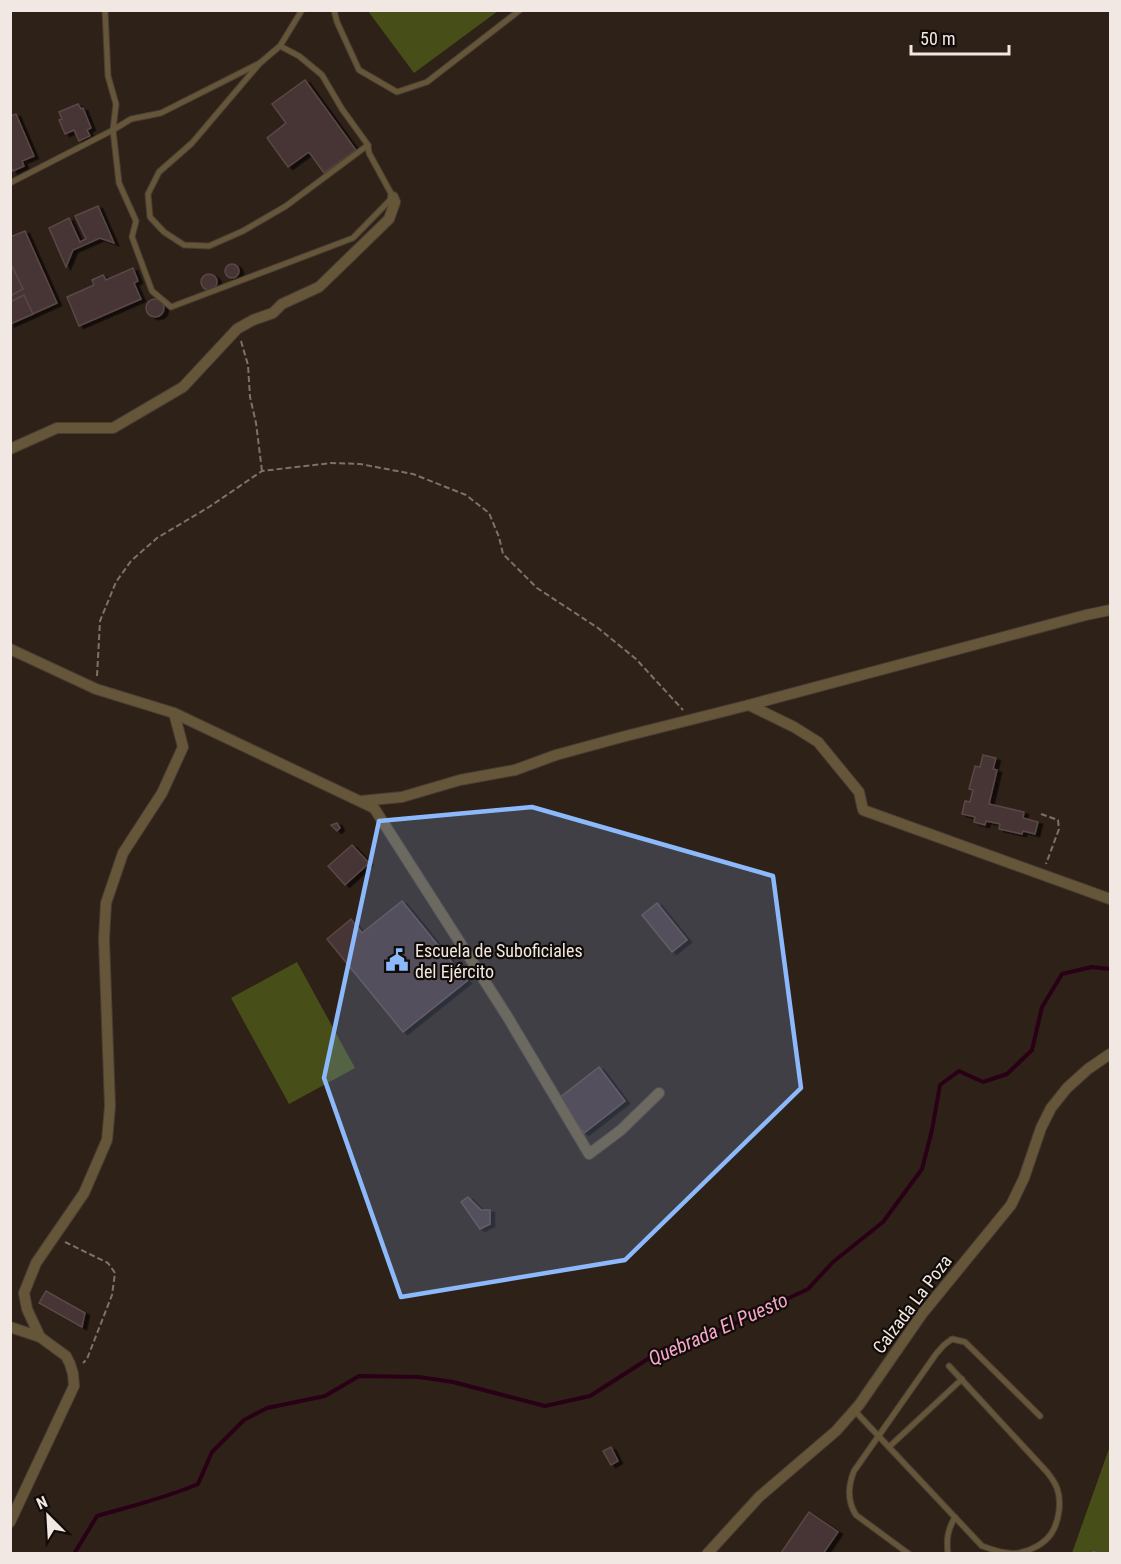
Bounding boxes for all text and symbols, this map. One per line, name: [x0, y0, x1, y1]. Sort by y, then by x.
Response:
scale bar: [911, 18, 1008, 56]
text: 50 m: [920, 28, 955, 49]
place label: Escuela de Suboficiales del Ejército: [415, 940, 583, 982]
public building icon: Escuela de Suboficiales del Ejército: [384, 947, 410, 973]
street label: Calzada La Poza: [868, 1251, 956, 1357]
water label: Quebrada El Puesto: [645, 1288, 791, 1370]
north arrow: [18, 1486, 78, 1546]
text: N: [34, 1492, 50, 1513]

